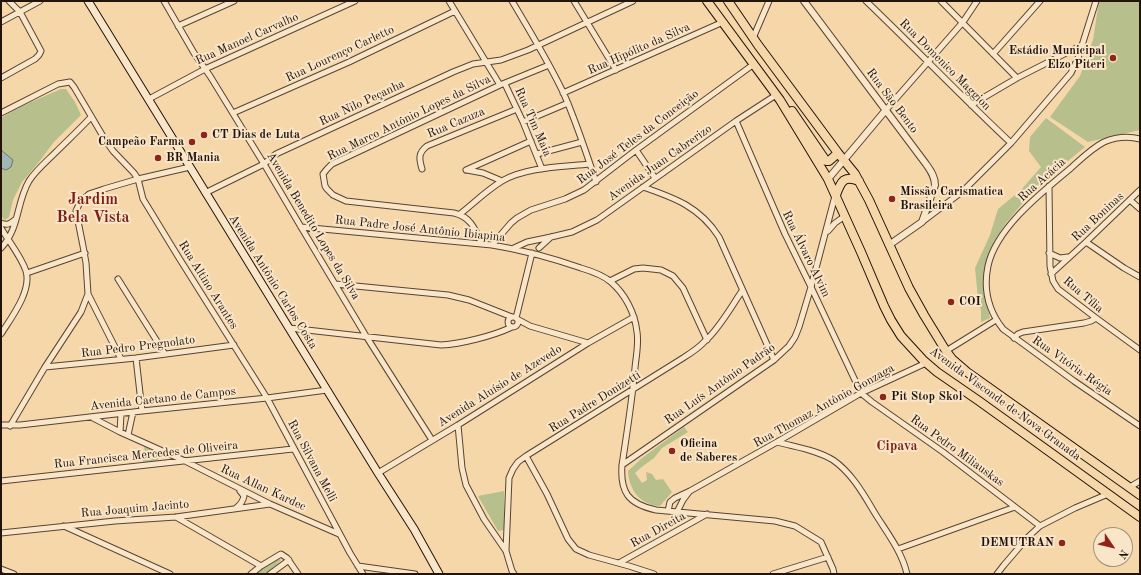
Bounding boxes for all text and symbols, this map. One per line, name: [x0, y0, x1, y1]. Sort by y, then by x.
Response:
street label: Rua Manoel Carvalho: [193, 10, 301, 68]
street label: Rua Domenico Maggion: [896, 16, 994, 114]
street label: Rua Hipólito da Silva: [586, 20, 692, 78]
street label: Rua Lourenço Carletto: [283, 23, 397, 85]
place label: Estádio Municipal Elzo Piteri: [1009, 44, 1105, 72]
marker: Estádio Municipal Elzo Piteri: [1108, 53, 1118, 63]
street label: Rua São Bento: [863, 66, 921, 136]
street label: Rua Marco Antônio Lopes da Silva: [325, 72, 493, 164]
street label: Rua Nilo Peçanha: [317, 77, 407, 129]
street label: Rua Tim Maia: [511, 85, 555, 159]
street label: Rua José Teles da Conceição: [574, 87, 702, 187]
street label: Rua Cazuza: [425, 104, 487, 142]
street label: Avenida Juan Cabrerizo: [605, 122, 715, 204]
place label: CT Dias de Luta: [212, 128, 300, 142]
marker: CT Dias de Luta: [199, 130, 209, 140]
place label: Campeão Farma: [98, 135, 184, 149]
marker: Campeão Farma: [187, 137, 197, 147]
street label: Avenida Benedito Lopes da Silva: [263, 150, 363, 302]
place label: BR Mania: [166, 151, 220, 165]
marker: BR Mania: [153, 153, 163, 163]
street label: Rua Acácia: [1015, 155, 1069, 205]
place label: Missão Carismatica Brasileira: [900, 185, 1003, 213]
street label: Rua Boninas: [1069, 189, 1127, 245]
district label: Jardim Bela Vista: [56, 190, 130, 228]
marker: Missão Carismatica Brasileira: [887, 194, 897, 204]
street label: Rua Álvaro Alvim: [779, 208, 833, 300]
street label: Avenida Antônio Carlos Costa: [226, 212, 320, 352]
street label: Rua Padre José Antônio Ibiapina: [334, 213, 506, 245]
street label: Rua Altino Arantes: [175, 238, 241, 332]
street label: Rua Tília: [1060, 274, 1106, 316]
place label: COI: [959, 295, 981, 309]
marker: COI: [946, 297, 956, 307]
street label: Rua Pedro Pregnolato: [80, 333, 196, 361]
street label: Rua Vitória-Régia: [1029, 333, 1115, 399]
street label: Rua Luís Antônio Padrão: [662, 340, 778, 428]
street label: Avenida Aluísio de Azevedo: [435, 342, 565, 430]
street label: Avenida Visconde de Nova Granada: [926, 344, 1084, 464]
street label: Rua Thomaz Antônio Gonzaga: [751, 361, 897, 451]
street label: Rua Padre Donizetti: [546, 368, 644, 436]
street label: Avenida Caetano de Campos: [89, 384, 237, 414]
place label: Pit Stop Skol: [891, 390, 962, 404]
marker: Pit Stop Skol: [878, 392, 888, 402]
street label: Rua Pedro Miliauskas: [907, 412, 1007, 490]
street label: Rua Silvana Melli: [284, 417, 340, 505]
place label: Oficina de Saberes: [680, 437, 737, 465]
street label: Rua Francisca Mercedes de Oliveira: [53, 438, 239, 472]
district label: Cipava: [876, 438, 918, 454]
marker: Oficina de Saberes: [667, 446, 677, 456]
street label: Rua Allan Kardec: [218, 462, 308, 514]
street label: Rua Joaquim Jacinto: [80, 497, 190, 521]
street label: Rua Direita: [628, 509, 688, 551]
north arrow: [1093, 527, 1133, 567]
place label: DEMUTRAN: [981, 536, 1054, 550]
marker: DEMUTRAN: [1057, 538, 1067, 548]
text: N: [1116, 547, 1129, 560]

